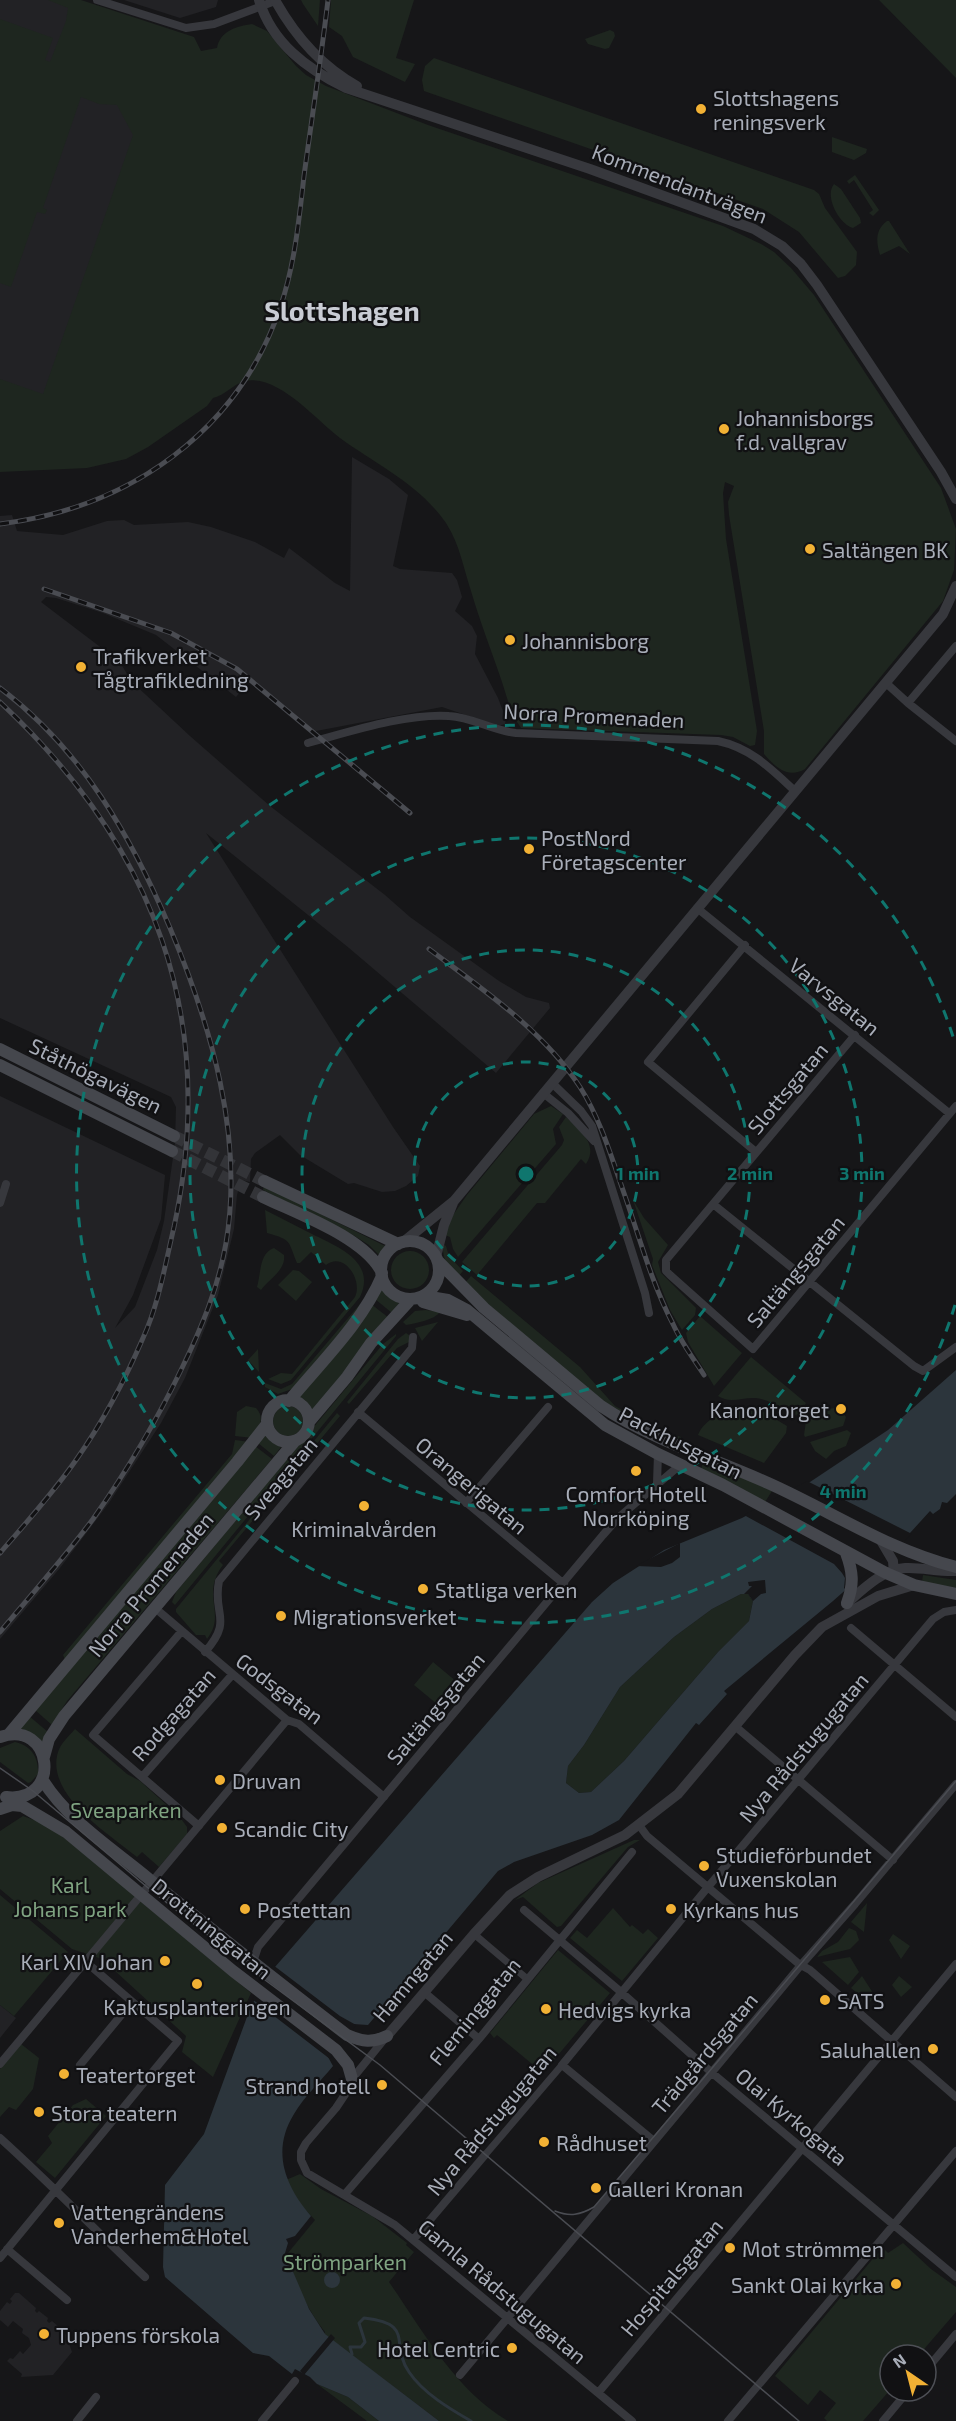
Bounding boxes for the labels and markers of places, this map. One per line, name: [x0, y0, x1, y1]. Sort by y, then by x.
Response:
place label: Slottshagens reningsverk: [713, 85, 839, 134]
marker: Slottshagens reningsverk: [694, 102, 708, 116]
place label: Johannisborgs f.d. vallgrav: [736, 405, 874, 454]
marker: Johannisborgs f.d. vallgrav: [717, 422, 731, 436]
place label: Saltängen BK: [822, 537, 949, 562]
marker: Saltängen BK: [803, 542, 817, 556]
place label: Johannisborg: [522, 628, 649, 653]
marker: Johannisborg: [503, 633, 517, 647]
place label: Trafikverket Tågtrafikledning: [93, 643, 249, 692]
marker: Trafikverket Tågtrafikledning: [74, 660, 88, 674]
place label: PostNord Företagscenter: [541, 825, 687, 874]
marker: PostNord Företagscenter: [522, 842, 536, 856]
centre of rings: [516, 1164, 536, 1184]
place label: Kanontorget: [710, 1397, 829, 1422]
marker: Kanontorget: [834, 1402, 848, 1416]
marker: Comfort Hotell Norrköping: [629, 1464, 643, 1478]
place label: Comfort Hotell Norrköping: [566, 1481, 707, 1530]
marker: Kriminalvården: [357, 1499, 371, 1513]
place label: Kriminalvården: [291, 1516, 437, 1541]
place label: Statliga verken: [435, 1577, 578, 1602]
marker: Statliga verken: [416, 1582, 430, 1596]
place label: Migrationsverket: [293, 1604, 457, 1629]
marker: Migrationsverket: [274, 1609, 288, 1623]
place label: Druvan: [232, 1768, 301, 1793]
marker: Druvan: [213, 1773, 227, 1787]
place label: Scandic City: [234, 1816, 348, 1841]
marker: Scandic City: [215, 1821, 229, 1835]
place label: Studieförbundet Vuxenskolan: [716, 1842, 872, 1891]
marker: Studieförbundet Vuxenskolan: [697, 1859, 711, 1873]
place label: Postettan: [257, 1897, 351, 1922]
place label: Kyrkans hus: [683, 1897, 799, 1922]
marker: Postettan: [238, 1902, 252, 1916]
marker: Kyrkans hus: [664, 1902, 678, 1916]
place label: Karl XIV Johan: [20, 1949, 153, 1974]
marker: Karl XIV Johan: [158, 1954, 172, 1968]
marker: Kaktusplanteringen: [190, 1977, 204, 1991]
place label: SATS: [837, 1988, 885, 2013]
marker: SATS: [818, 1993, 832, 2007]
place label: Kaktusplanteringen: [103, 1994, 291, 2019]
place label: Hedvigs kyrka: [558, 1997, 691, 2022]
marker: Hedvigs kyrka: [539, 2002, 553, 2016]
place label: Saluhallen: [820, 2037, 921, 2062]
marker: Saluhallen: [926, 2042, 940, 2056]
place label: Teatertorget: [76, 2062, 196, 2087]
marker: Teatertorget: [57, 2067, 71, 2081]
place label: Strand hotell: [246, 2073, 371, 2098]
marker: Strand hotell: [375, 2078, 389, 2092]
place label: Stora teatern: [51, 2100, 178, 2125]
marker: Stora teatern: [32, 2105, 46, 2119]
place label: Rådhuset: [556, 2130, 647, 2155]
marker: Rådhuset: [537, 2135, 551, 2149]
place label: Galleri Kronan: [608, 2176, 743, 2201]
marker: Galleri Kronan: [589, 2181, 603, 2195]
place label: Vattengrändens Vanderhem&Hotel: [71, 2199, 249, 2248]
marker: Vattengrändens Vanderhem&Hotel: [52, 2216, 66, 2230]
place label: Mot strömmen: [742, 2236, 884, 2261]
marker: Mot strömmen: [723, 2241, 737, 2255]
place label: Sankt Olai kyrka: [731, 2272, 884, 2297]
marker: Sankt Olai kyrka: [889, 2277, 903, 2291]
place label: Tuppens förskola: [56, 2322, 220, 2347]
marker: Tuppens förskola: [37, 2327, 51, 2341]
place label: Hotel Centric: [377, 2336, 500, 2361]
marker: Hotel Centric: [505, 2341, 519, 2355]

